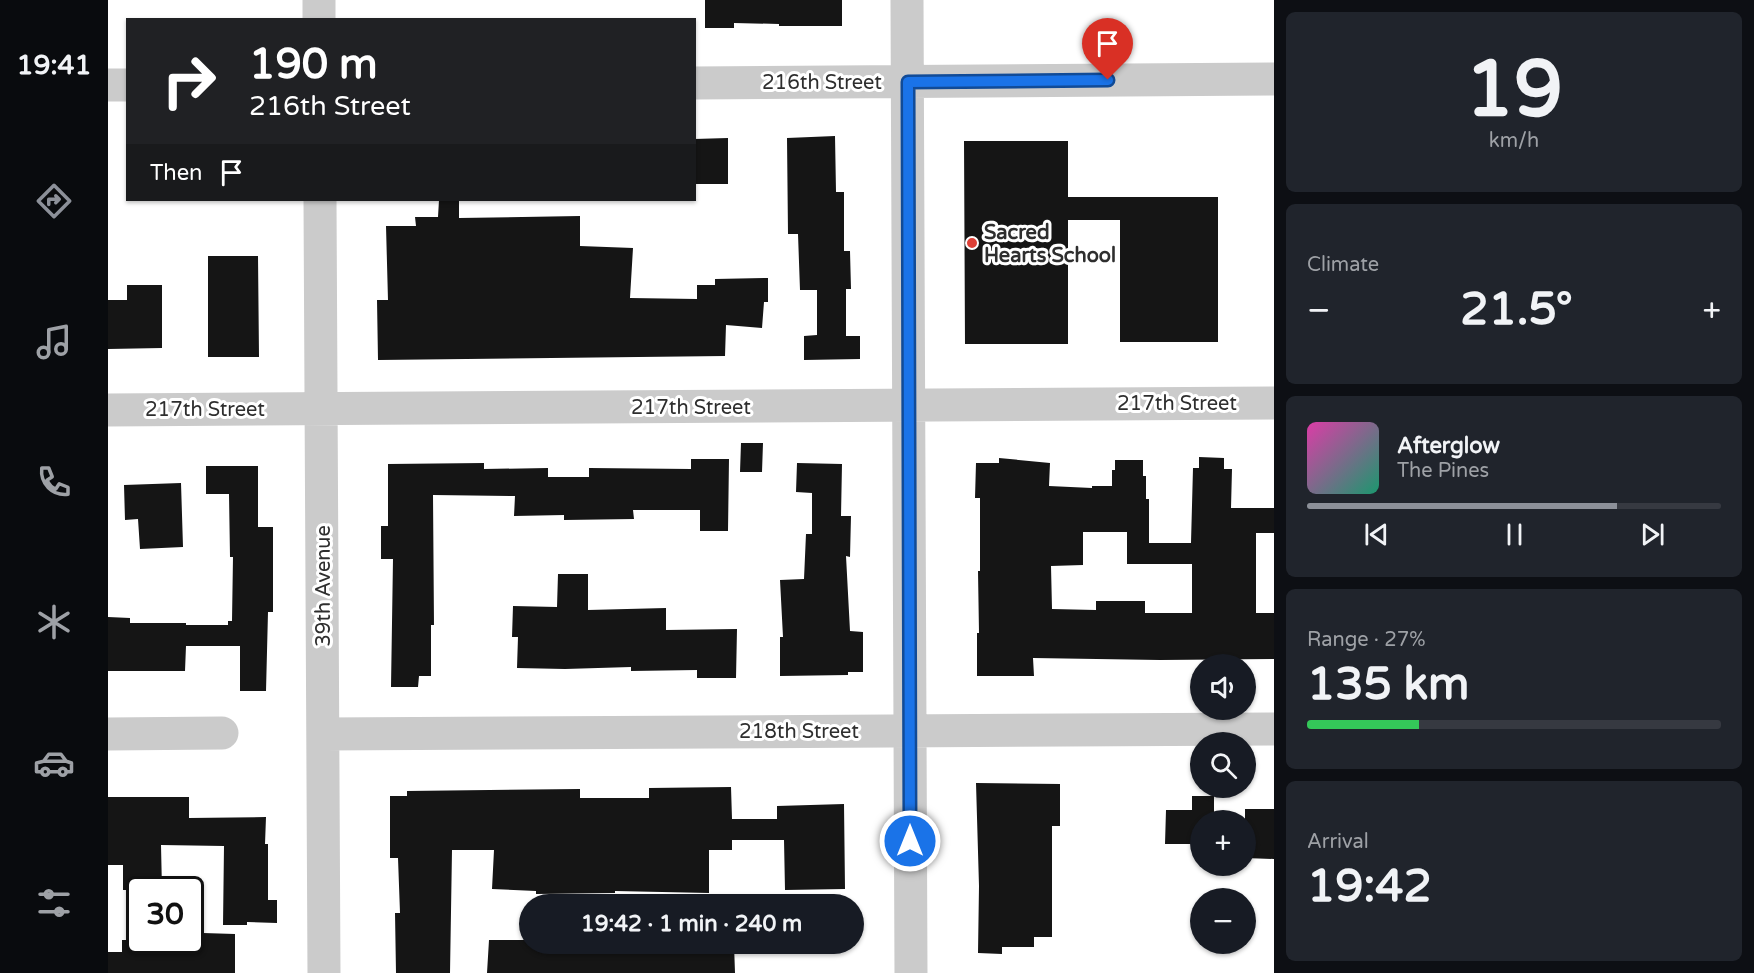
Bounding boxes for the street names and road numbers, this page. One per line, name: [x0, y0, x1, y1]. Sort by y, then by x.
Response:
street label: 216th Street: [762, 71, 882, 95]
street label: 217th Street: [1117, 392, 1237, 416]
street label: 217th Street: [631, 396, 751, 420]
street label: 217th Street: [145, 398, 265, 422]
street label: 39th Avenue: [312, 525, 336, 647]
street label: 218th Street: [739, 720, 859, 744]

